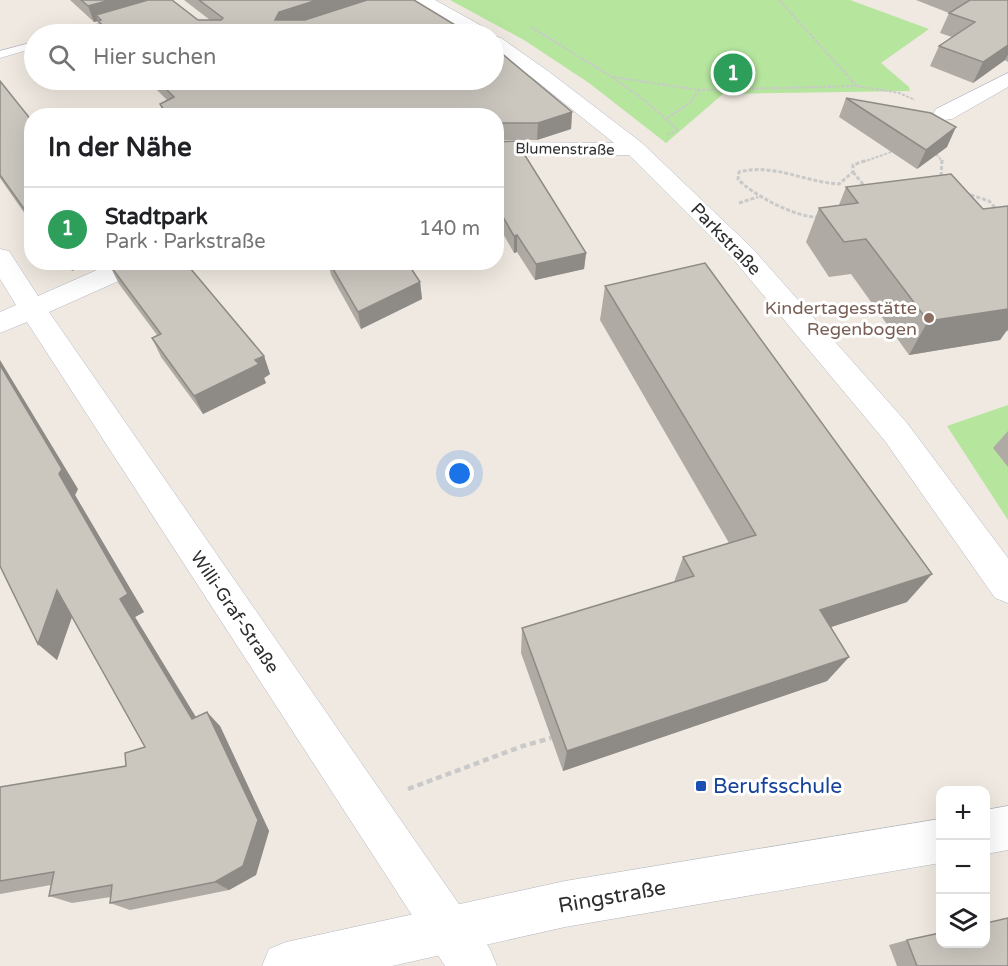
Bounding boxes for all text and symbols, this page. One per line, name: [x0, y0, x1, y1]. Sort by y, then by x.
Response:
search box: [24, 24, 504, 90]
icon: search: [45, 41, 78, 74]
text: Hier suchen: [93, 44, 216, 70]
pin: 1: [714, 50, 752, 96]
text: In der Nähe: [48, 132, 192, 163]
street label: Blumenstraße: [515, 139, 615, 159]
street label: Parkstraße: [686, 198, 766, 280]
text: Stadtpark: [105, 204, 208, 230]
text: 1: [61, 217, 74, 241]
text: 140 m: [419, 217, 480, 241]
text: Park · Parkstraße: [105, 230, 265, 254]
place label: Kindertagesstätte Regenbogen: [765, 297, 917, 340]
marker: Kindertagesstätte Regenbogen: [922, 311, 936, 325]
your location: [445, 459, 474, 488]
street label: Willi-Graf-Straße: [186, 547, 284, 677]
place label: Berufsschule: [713, 774, 842, 799]
marker: Berufsschule: [694, 779, 708, 793]
map controls: [936, 786, 990, 948]
button: +: [936, 786, 990, 840]
button: −: [936, 840, 990, 894]
street label: Ringstraße: [556, 875, 668, 919]
button: layers: [936, 894, 990, 948]

